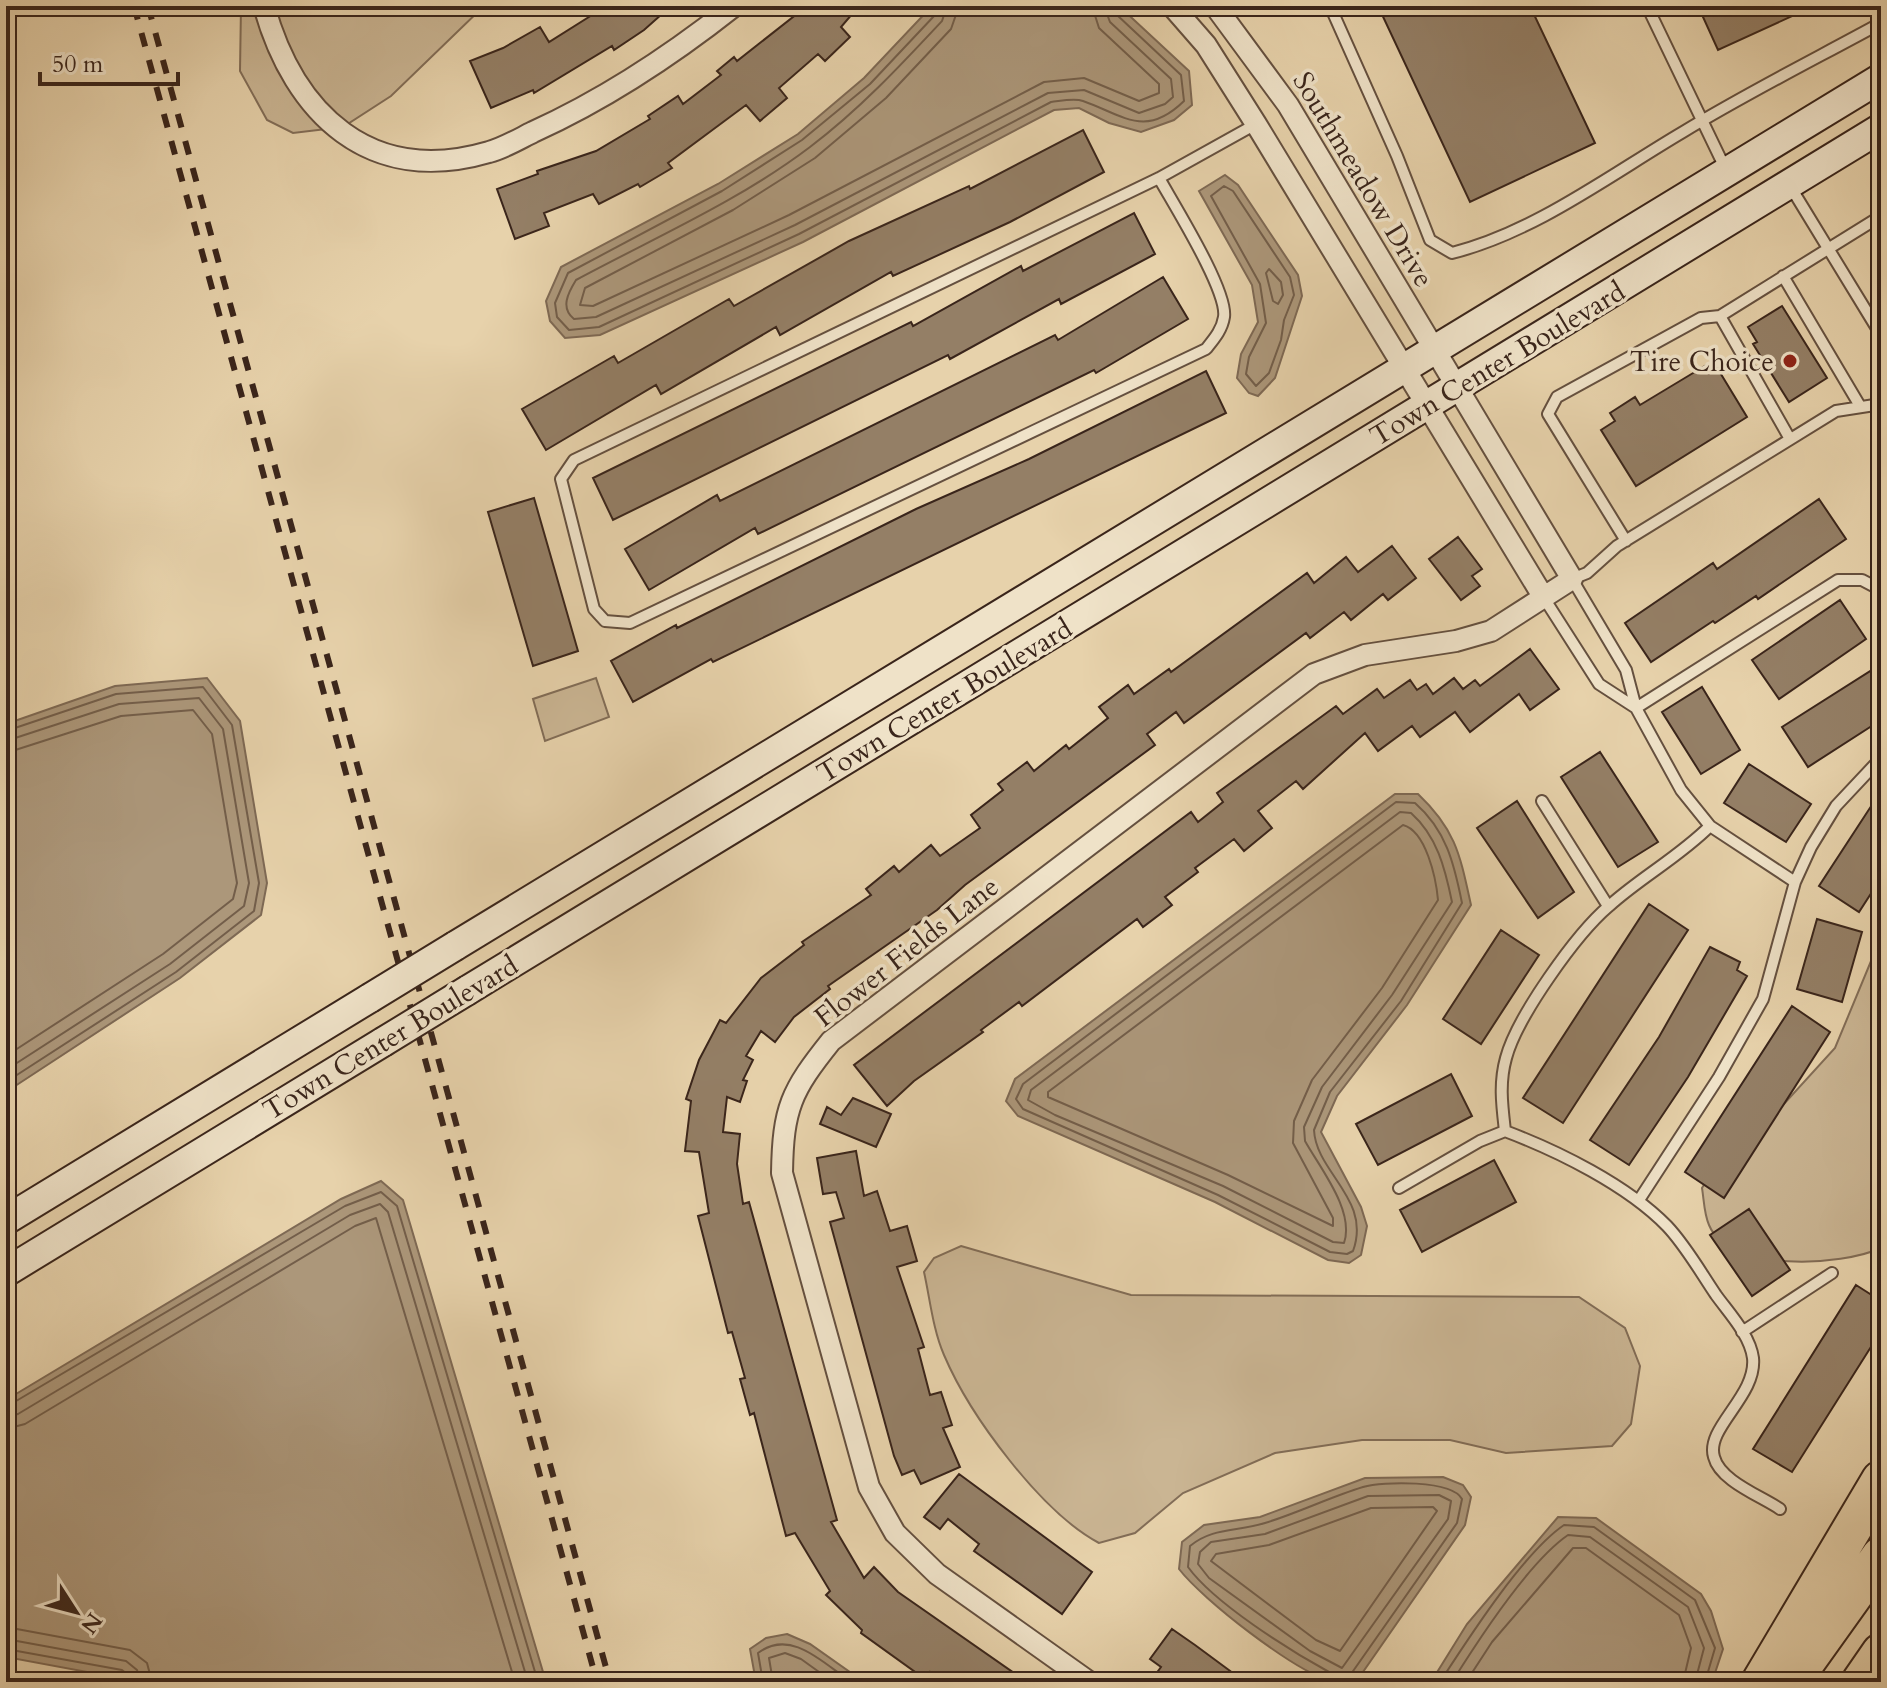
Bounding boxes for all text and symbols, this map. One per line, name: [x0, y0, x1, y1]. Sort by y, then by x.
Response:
scale bar: [40, 36, 178, 86]
text: 50 m: [52, 48, 104, 81]
street label: Southmeadow Drive: [1284, 65, 1443, 294]
street label: Town Center Boulevard: [1363, 272, 1632, 455]
place label: Tire Choice: [1630, 343, 1774, 381]
marker: Tire Choice: [1781, 352, 1799, 370]
street label: Town Center Boulevard: [810, 609, 1079, 792]
street label: Flower Fields Lane: [807, 868, 1007, 1036]
street label: Town Center Boulevard: [256, 946, 525, 1129]
north arrow: [36, 1572, 116, 1652]
text: N: [74, 1607, 109, 1640]

